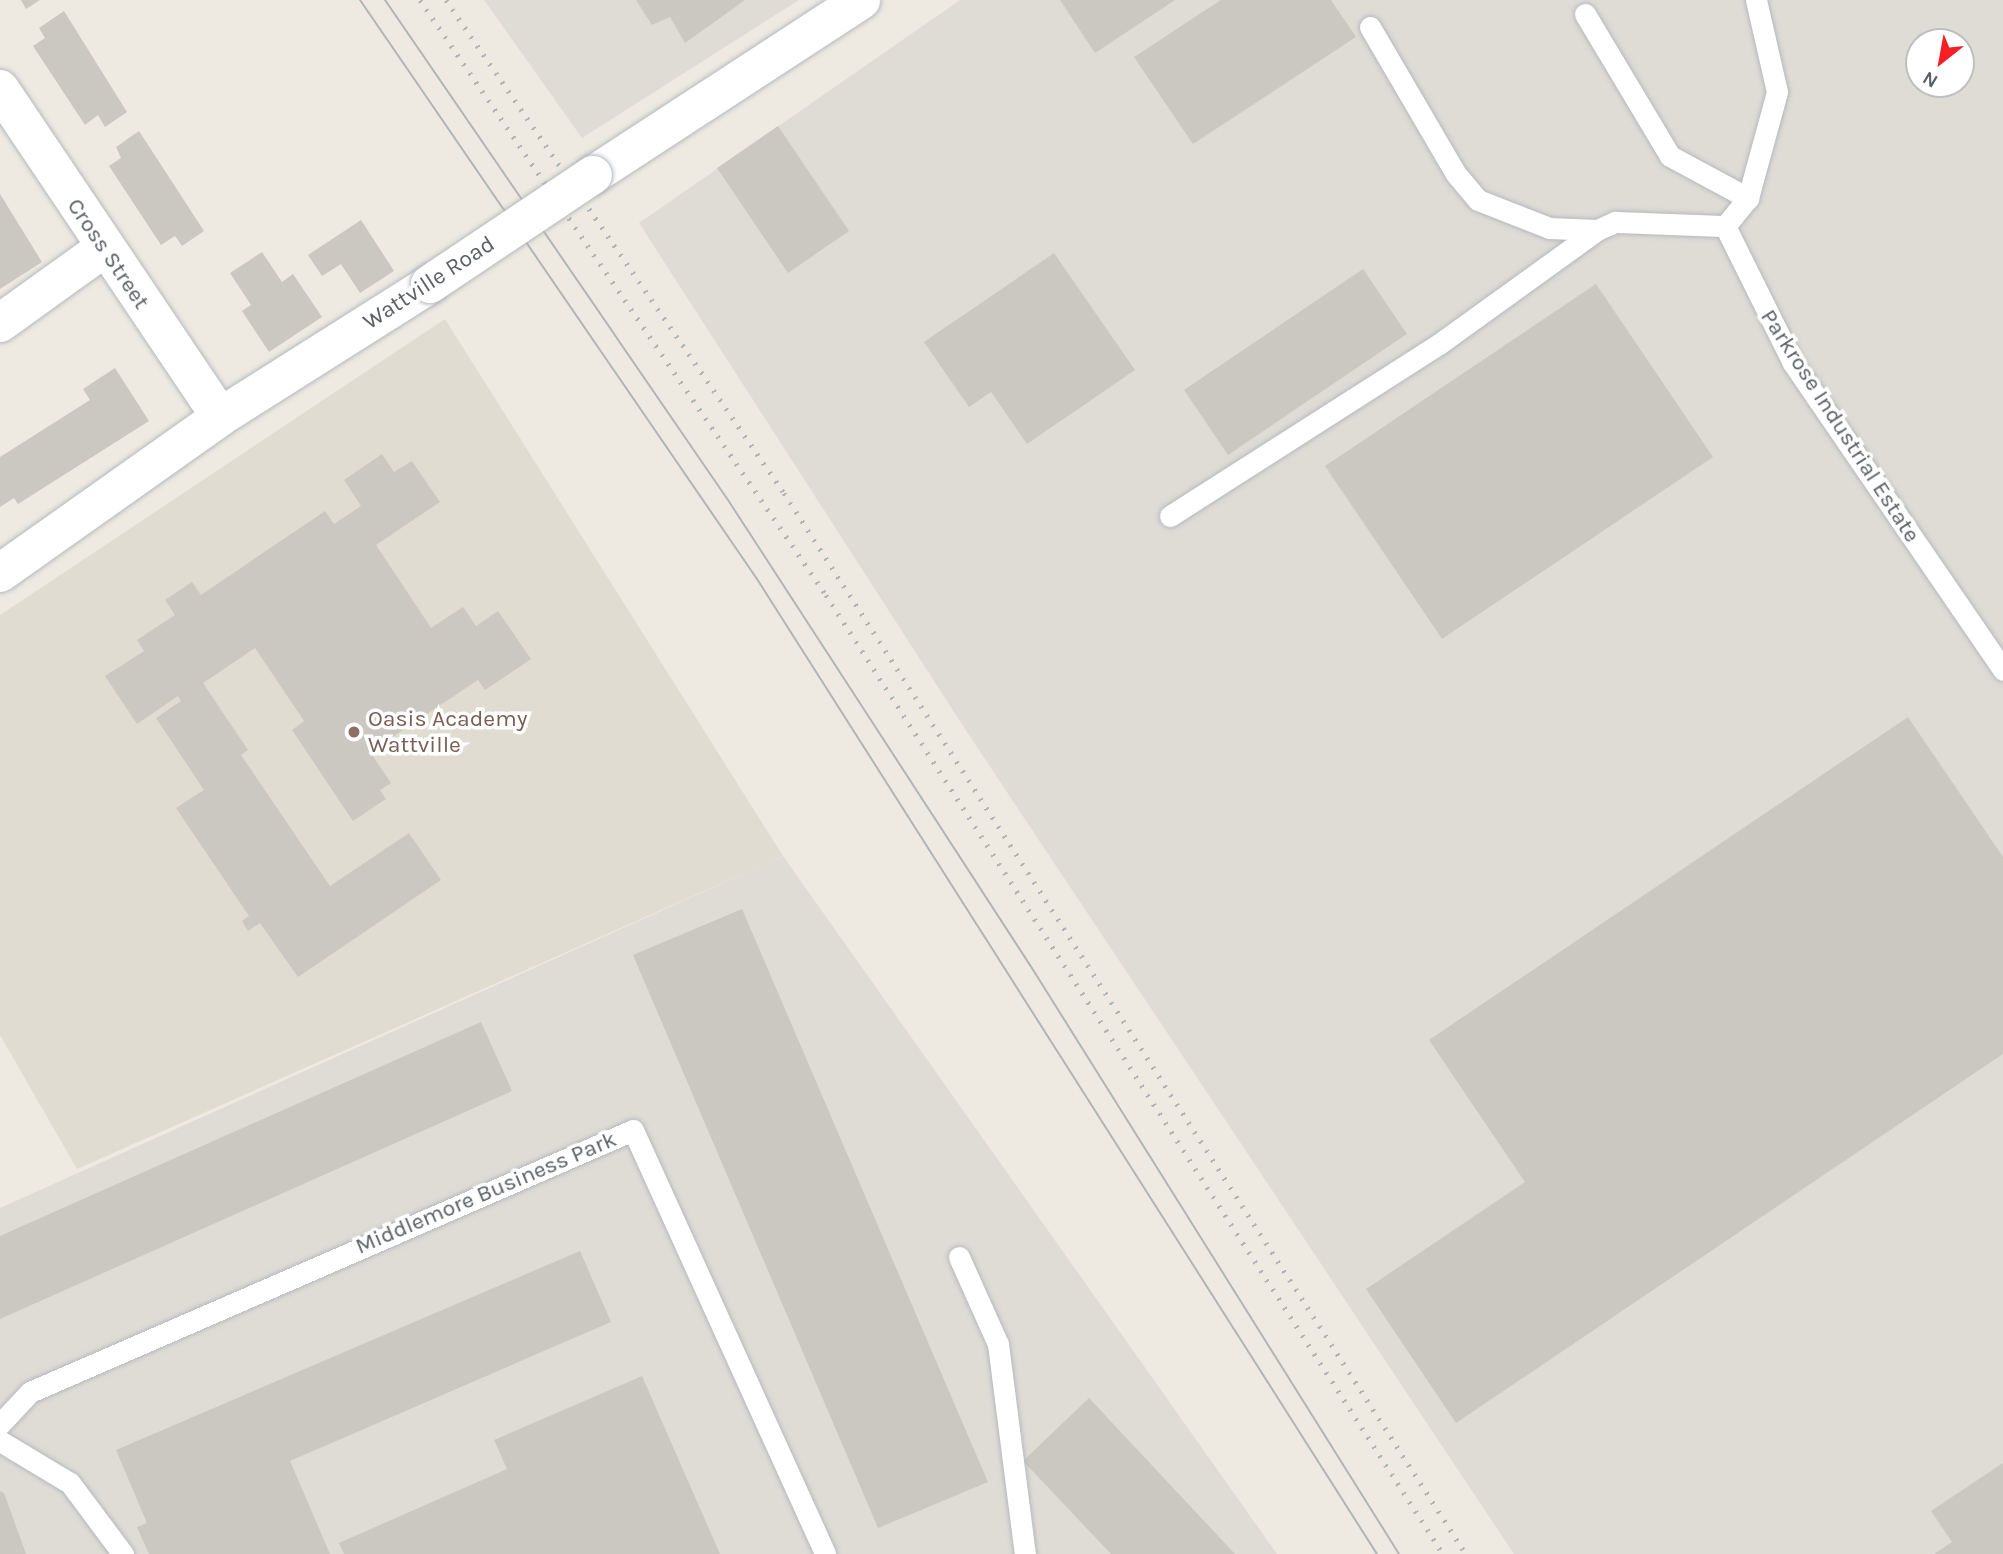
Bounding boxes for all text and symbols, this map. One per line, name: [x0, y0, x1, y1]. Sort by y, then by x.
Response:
north arrow: [1905, 28, 1975, 98]
text: N: [1919, 66, 1942, 92]
street label: Cross Street: [61, 193, 155, 315]
street label: Wattville Road: [358, 230, 500, 336]
street label: Parkrose Industrial Estate: [1754, 304, 1926, 548]
place label: Oasis Academy Wattville: [368, 705, 527, 759]
marker: Oasis Academy Wattville: [346, 724, 362, 740]
street label: Middlemore Business Park: [351, 1125, 621, 1261]

